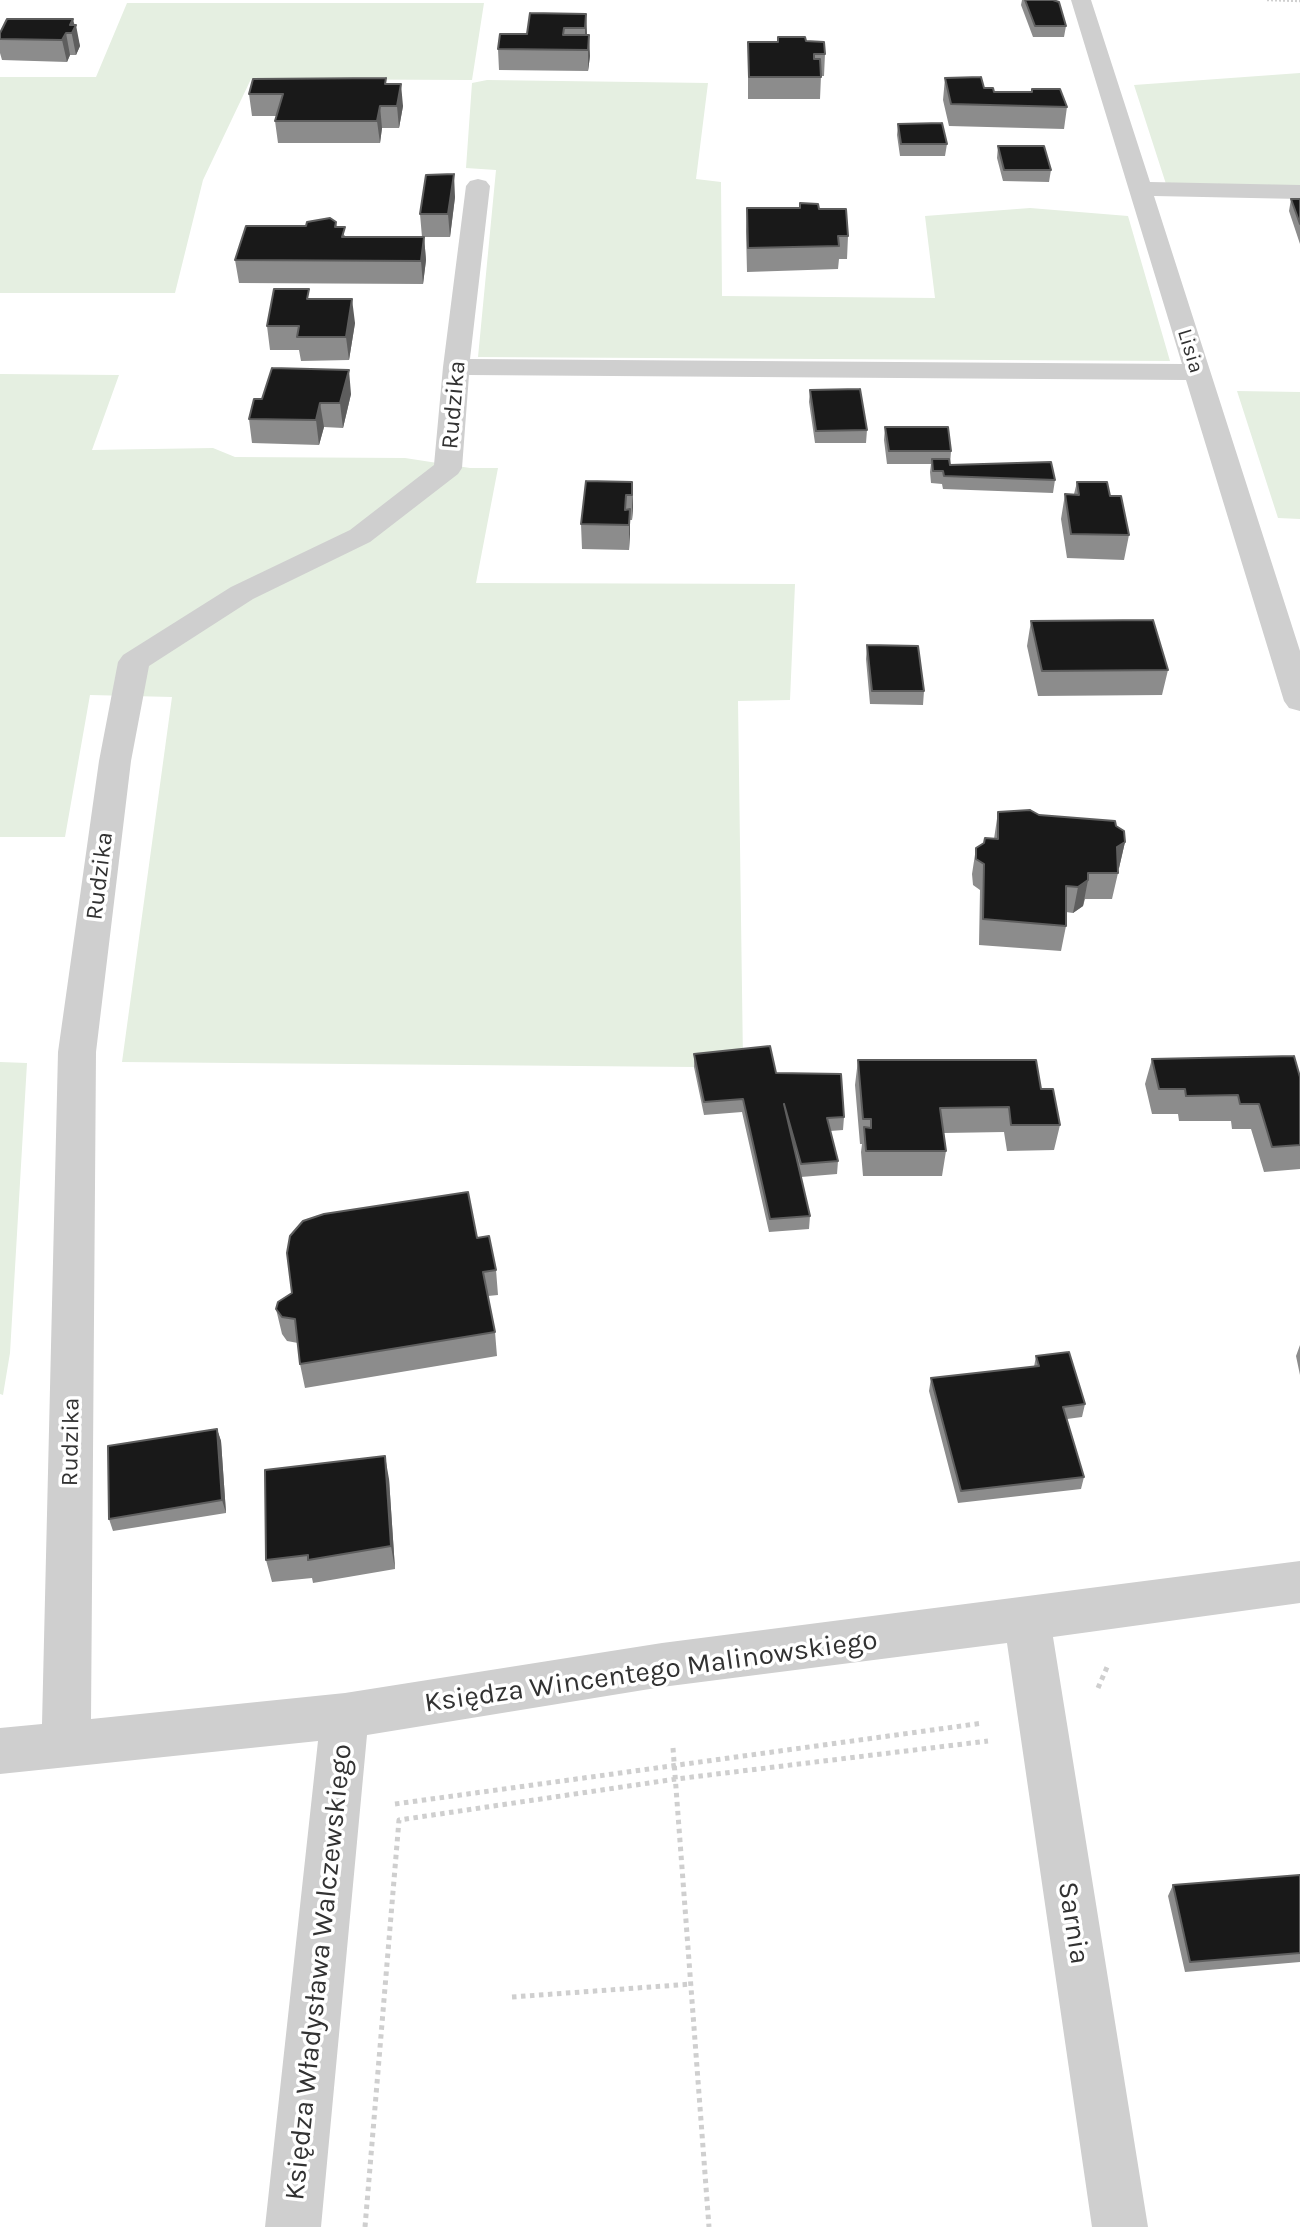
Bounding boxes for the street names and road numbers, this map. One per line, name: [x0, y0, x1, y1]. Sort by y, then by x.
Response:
street label: Lisia: [1171, 326, 1209, 376]
street label: Rudzika: [436, 360, 472, 450]
street label: Rudzika: [80, 830, 120, 922]
street label: Rudzika: [56, 1397, 86, 1487]
street label: Księdza Wincentego Malinowskiego: [422, 1624, 880, 1720]
street label: Księdza Władysława Walczewskiego: [278, 1742, 360, 2202]
street label: Sarnia: [1050, 1879, 1096, 1967]

